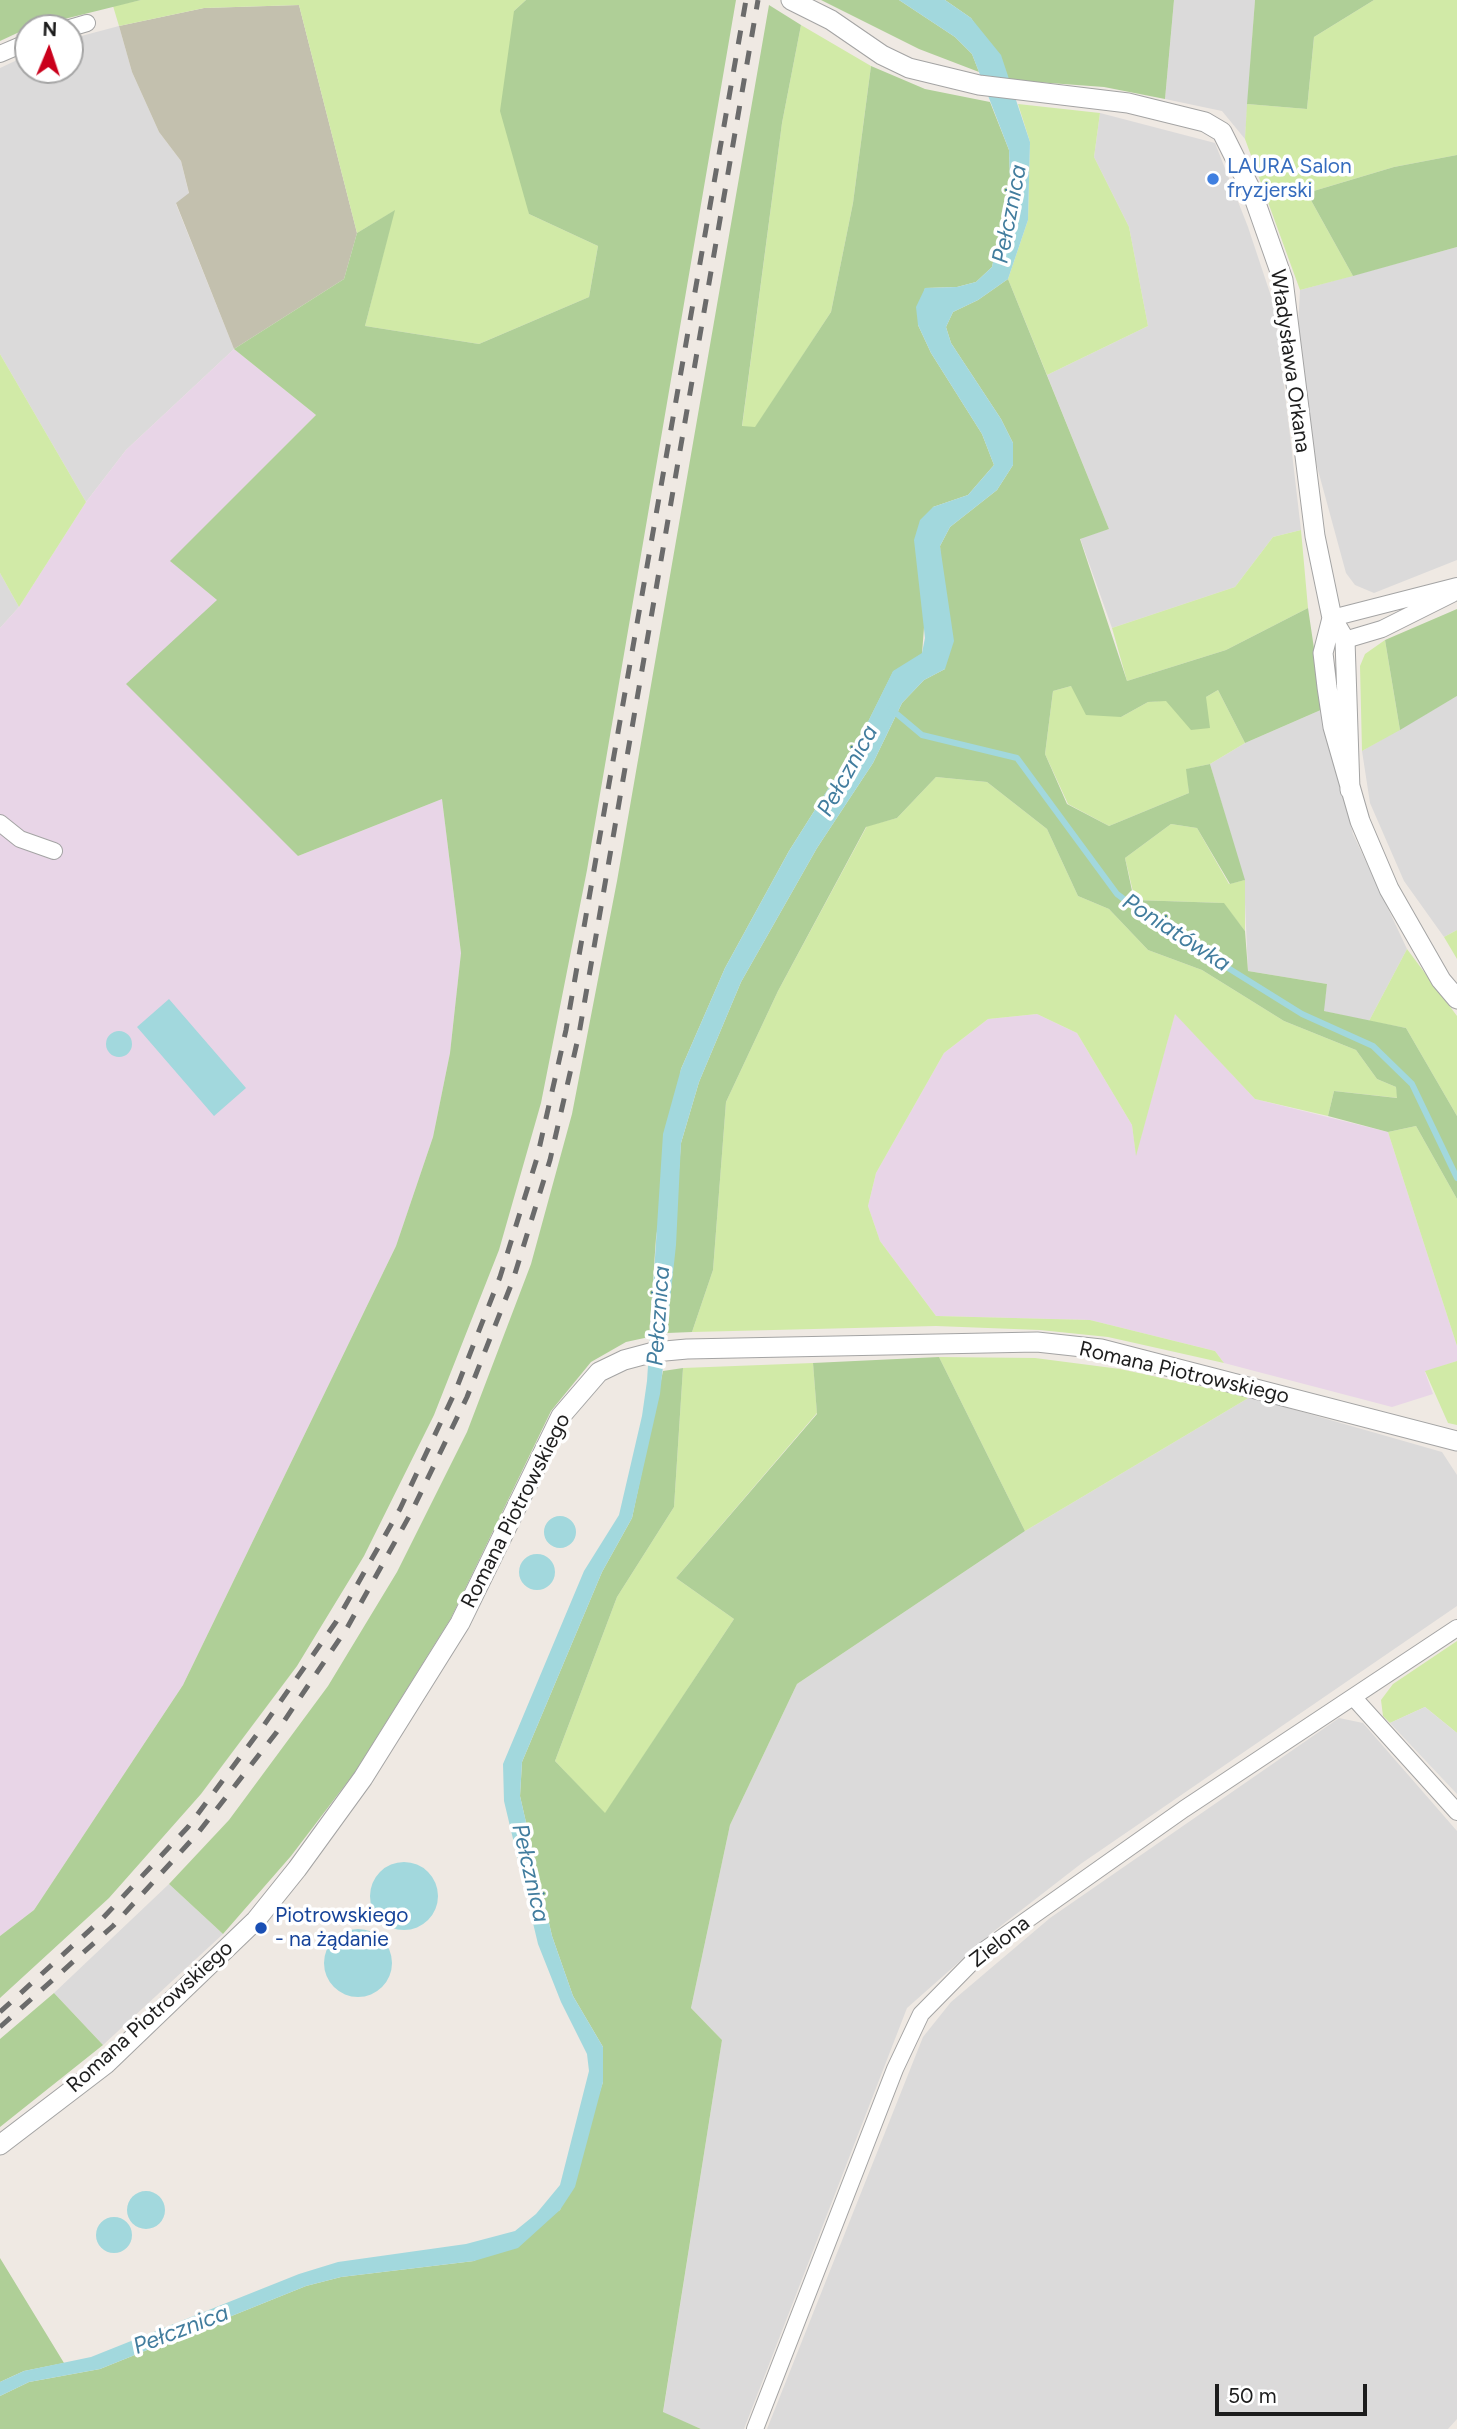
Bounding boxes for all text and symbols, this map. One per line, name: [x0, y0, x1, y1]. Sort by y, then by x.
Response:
north arrow: [14, 14, 84, 84]
text: N: [42, 18, 57, 41]
place label: LAURA Salon fryzjerski: [1227, 154, 1352, 204]
water label: Pełcznica: [987, 162, 1033, 266]
marker: LAURA Salon fryzjerski: [1205, 171, 1221, 187]
street label: Władysława Orkana: [1265, 268, 1315, 454]
water label: Pełcznica: [812, 721, 884, 821]
water label: Poniatówka: [1117, 888, 1235, 978]
water label: Pełcznica: [642, 1265, 676, 1367]
street label: Romana Piotrowskiego: [1076, 1337, 1292, 1409]
street label: Romana Piotrowskiego: [456, 1410, 576, 1612]
water label: Pełcznica: [505, 1821, 555, 1925]
place label: Piotrowskiego - na żądanie: [275, 1903, 408, 1953]
street label: Zielona: [965, 1911, 1035, 1973]
marker: Piotrowskiego - na żądanie: [253, 1920, 269, 1936]
street label: Romana Piotrowskiego: [62, 1936, 238, 2098]
water label: Pełcznica: [129, 2299, 233, 2361]
scale bar: [1219, 2370, 1371, 2414]
text: 50 m: [1228, 2383, 1277, 2408]

